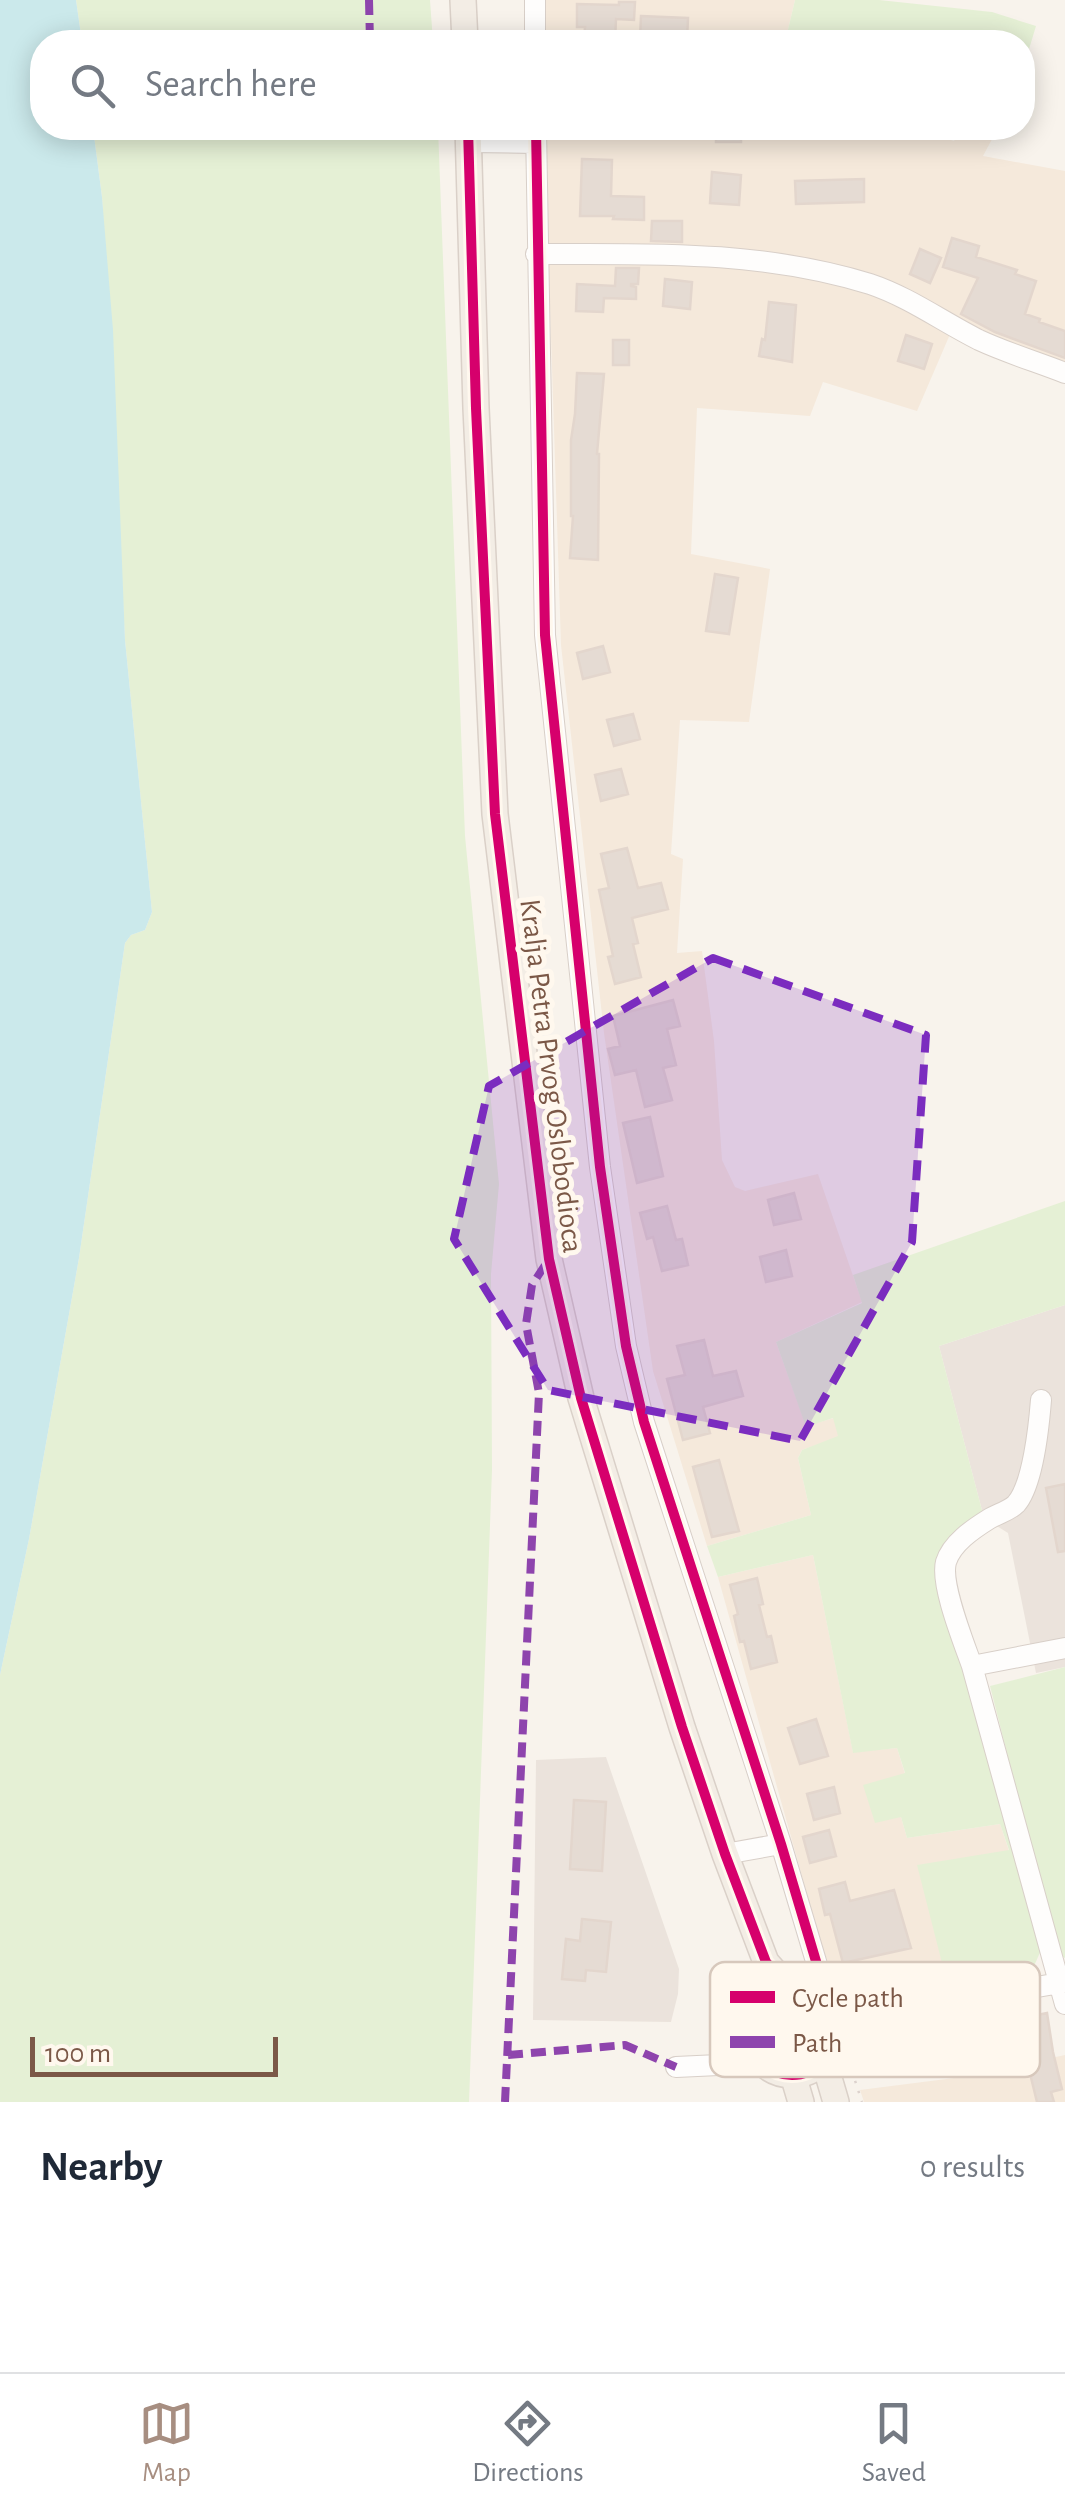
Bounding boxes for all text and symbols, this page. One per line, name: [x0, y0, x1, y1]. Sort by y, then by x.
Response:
search box: [30, 30, 1035, 140]
icon: search: [65, 58, 120, 113]
text: Search here: [145, 66, 317, 104]
street label: Kralja Petra Prvog Oslobodioca: [514, 897, 588, 1255]
legend: [710, 1962, 1040, 2077]
text: Cycle path: [792, 1985, 904, 2013]
text: Path: [792, 2030, 842, 2058]
scale bar: [30, 2032, 278, 2076]
text: 100 m: [45, 2040, 111, 2068]
text: Nearby: [40, 2146, 163, 2188]
text: 0 results: [920, 2151, 1025, 2183]
tab: Map: [139, 2396, 194, 2490]
tab: Directions: [472, 2396, 584, 2490]
tab: Saved: [862, 2396, 926, 2490]

